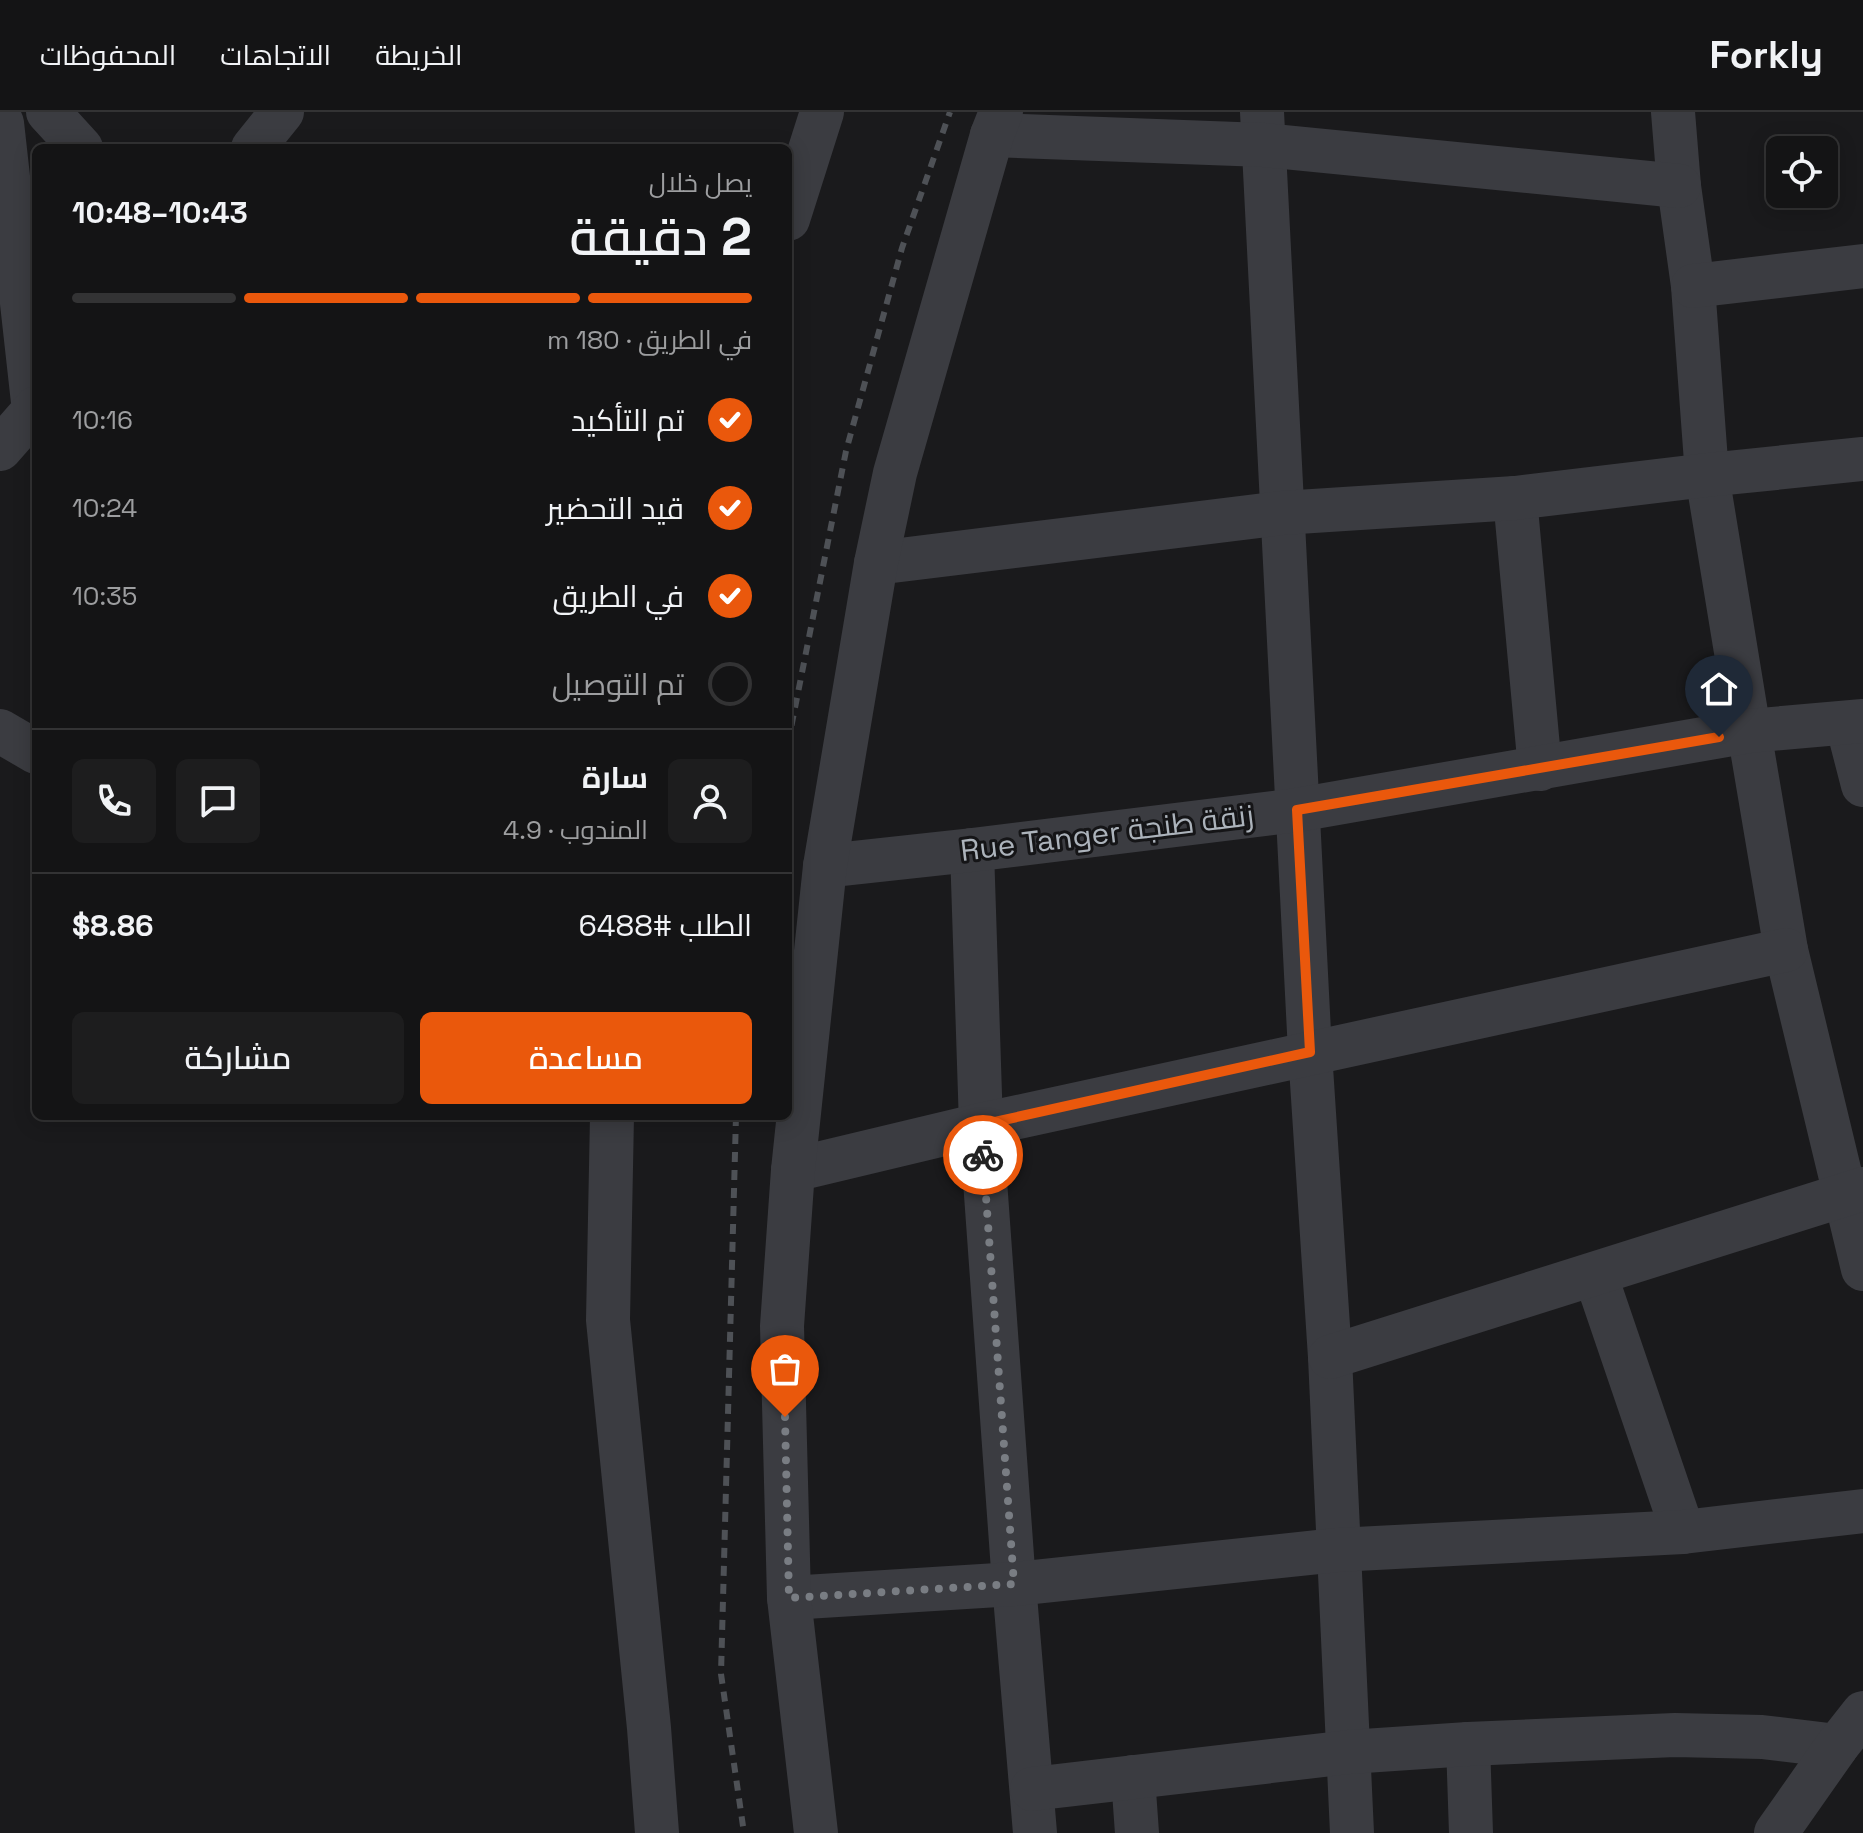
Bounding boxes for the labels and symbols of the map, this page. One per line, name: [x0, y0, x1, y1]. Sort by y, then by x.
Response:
pin: [1685, 655, 1753, 737]
street label: Rue Tanger زنقة طنجة: [958, 795, 1256, 870]
courier: [943, 1115, 1023, 1195]
pin: [751, 1335, 819, 1417]

